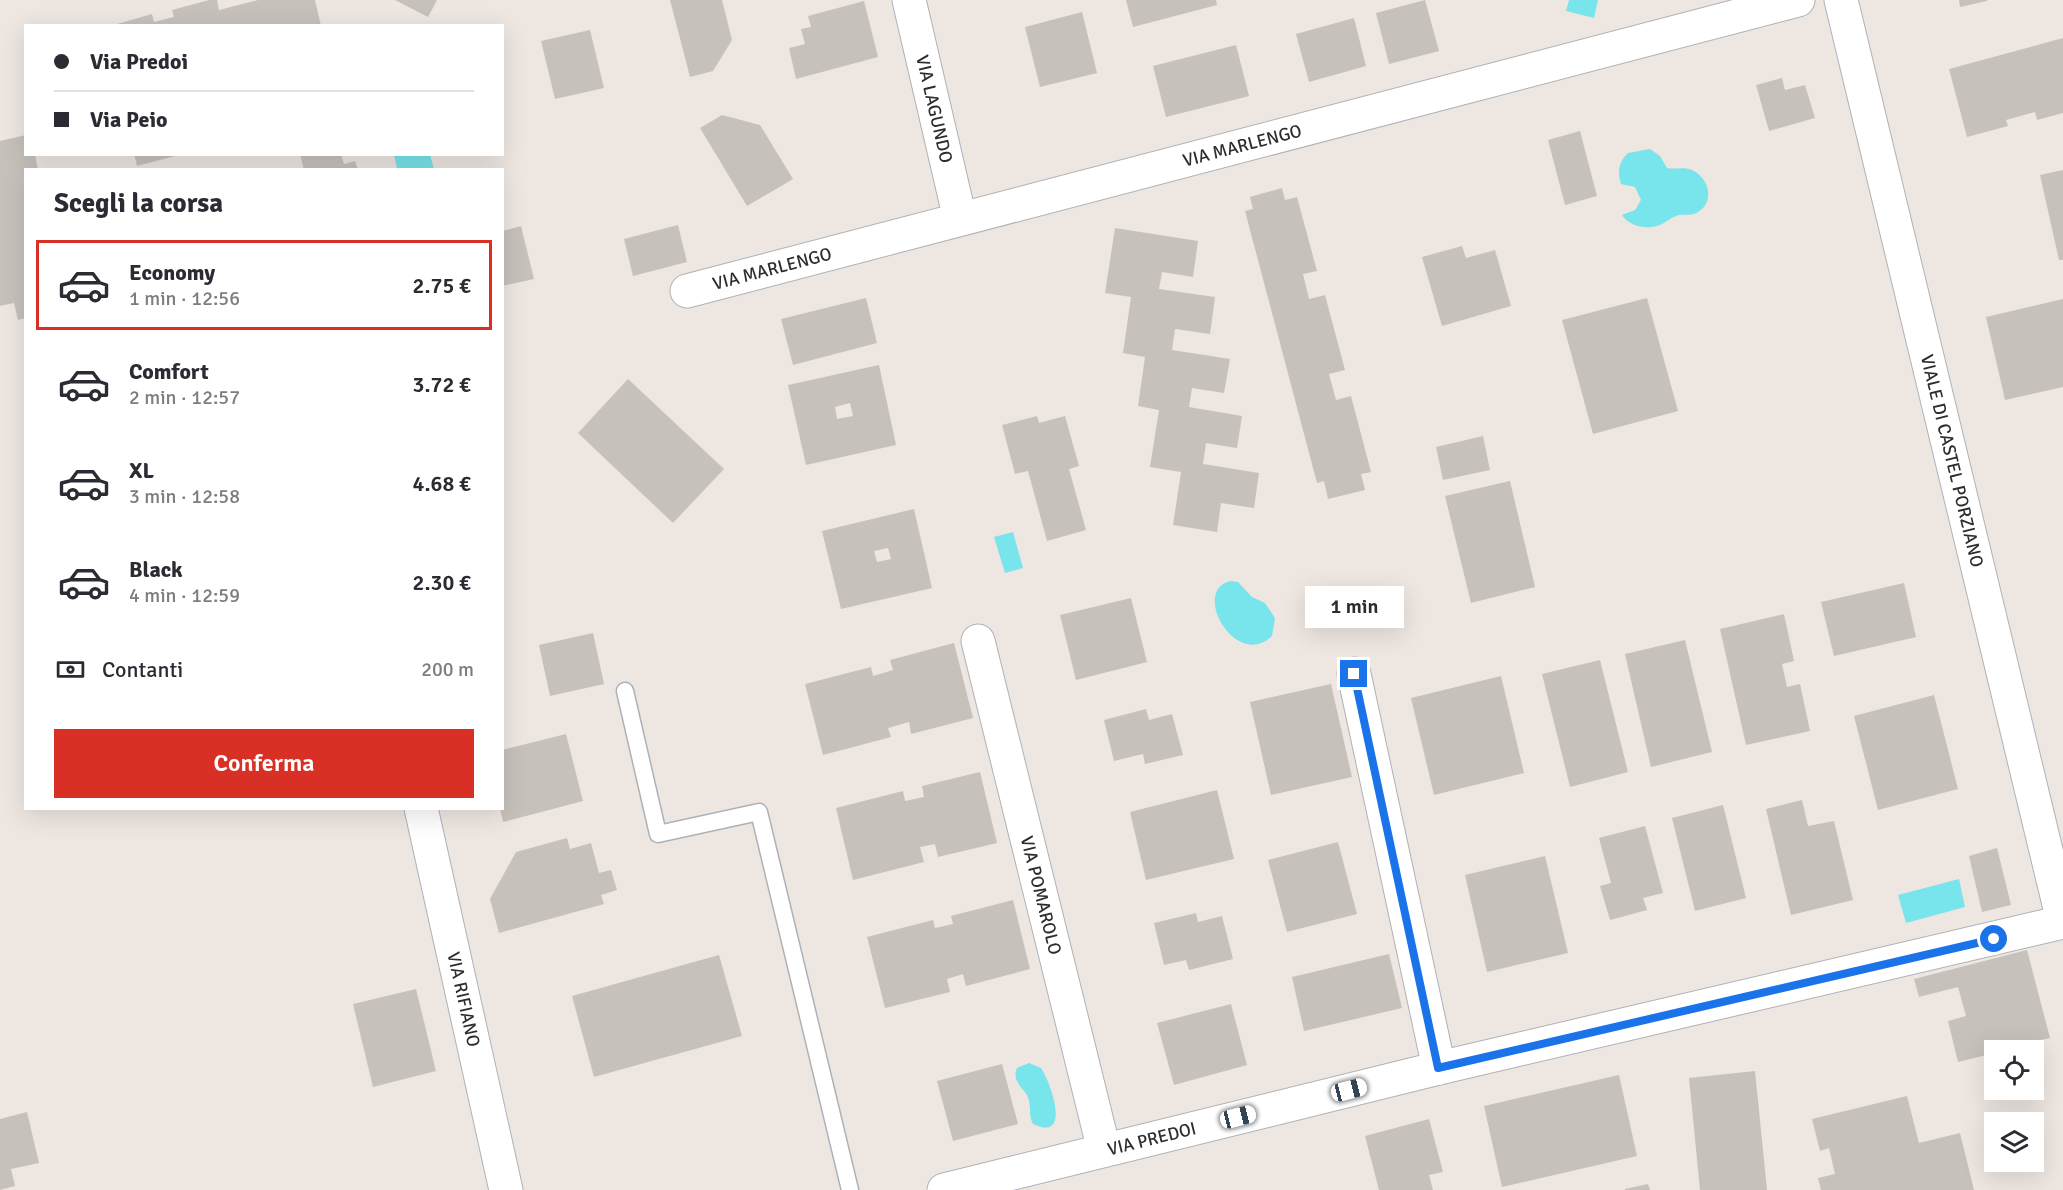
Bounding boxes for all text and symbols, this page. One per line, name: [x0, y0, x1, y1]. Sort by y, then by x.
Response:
text: Via Predoi: [90, 48, 188, 75]
street label: VIA LAGUNDO: [911, 53, 958, 165]
text: Via Peio: [90, 106, 167, 133]
street label: VIA MARLENGO: [1180, 119, 1304, 172]
text: Scegli la corsa: [54, 187, 223, 220]
street label: VIA MARLENGO: [710, 243, 834, 295]
icon: car: [57, 258, 111, 312]
text: Economy: [129, 259, 215, 286]
text: 2.75 €: [413, 272, 471, 299]
text: 1 min · 12:56: [129, 286, 240, 311]
street label: VIALE DI CASTEL PORZIANO: [1916, 352, 1988, 569]
icon: car: [57, 357, 111, 411]
text: Comfort: [129, 358, 209, 385]
text: 3.72 €: [413, 371, 471, 398]
text: 2 min · 12:57: [129, 385, 240, 410]
icon: car: [57, 456, 111, 510]
text: XL: [129, 457, 154, 484]
text: 4.68 €: [413, 470, 471, 497]
text: 3 min · 12:58: [129, 484, 240, 509]
icon: car: [57, 555, 111, 609]
text: Black: [129, 556, 183, 583]
text: 2.30 €: [413, 569, 471, 596]
text: 4 min · 12:59: [129, 583, 240, 608]
callout: 1 min: [1304, 587, 1404, 629]
text: 1 min: [1331, 594, 1378, 619]
icon: cash: [54, 653, 87, 686]
text: Contanti: [102, 656, 183, 683]
text: 200 m: [421, 657, 474, 682]
route end: [1340, 660, 1367, 687]
button: Conferma: [54, 729, 474, 798]
street label: VIA POMAROLO: [1016, 834, 1066, 957]
route start: [1980, 925, 2007, 952]
street label: VIA RIFIANO: [442, 950, 485, 1049]
map controls: [1984, 1040, 2044, 1172]
button: locate: [1984, 1040, 2044, 1100]
car: [1329, 1077, 1369, 1103]
car: [1218, 1104, 1258, 1130]
button: layers: [1984, 1112, 2044, 1172]
street label: VIA PREDOI: [1105, 1117, 1198, 1160]

